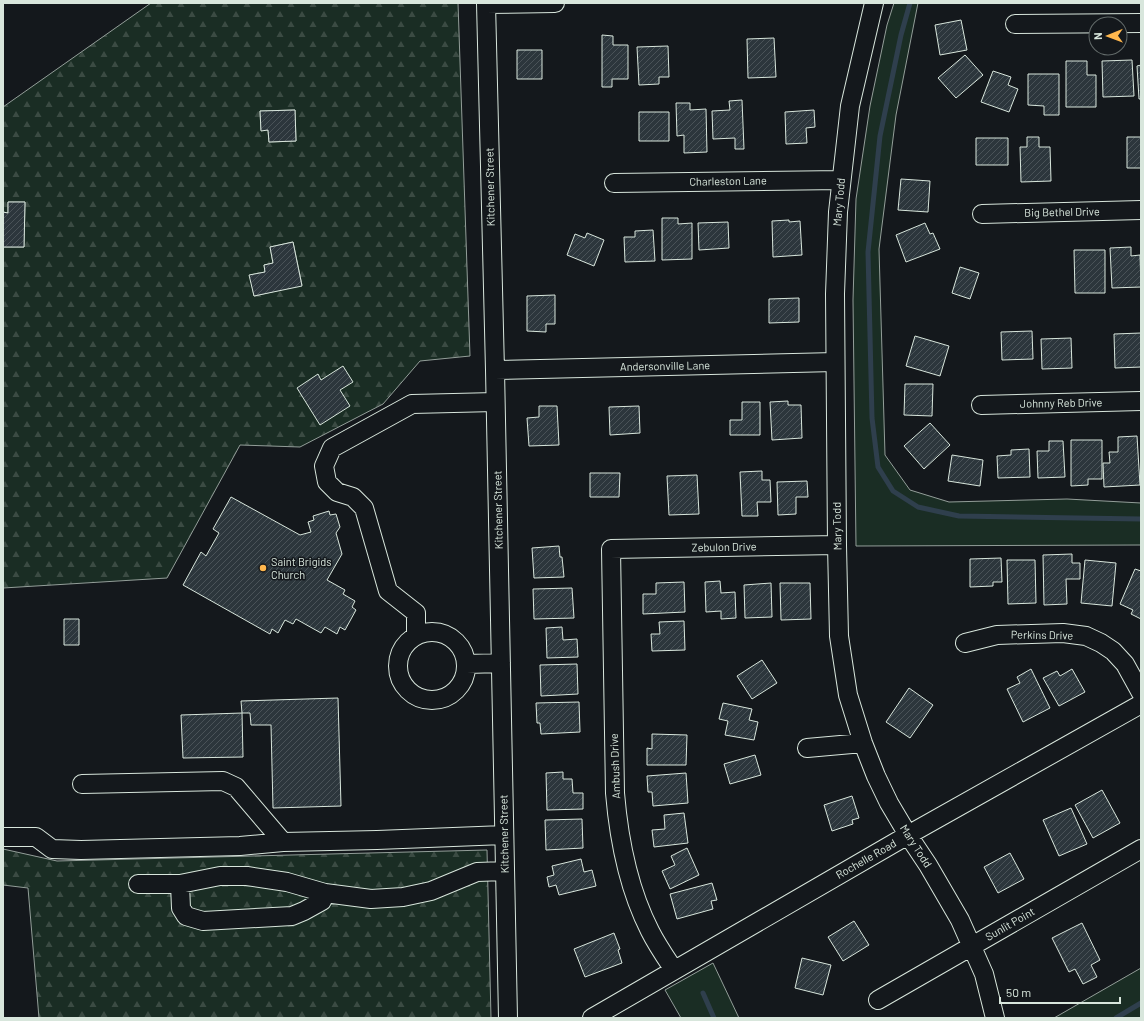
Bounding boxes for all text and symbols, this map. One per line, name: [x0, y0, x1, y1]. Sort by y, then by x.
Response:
north arrow: [1088, 16, 1128, 56]
text: N: [1091, 32, 1104, 40]
street label: Kitchener Street: [482, 148, 497, 226]
street label: Charleston Lane: [689, 173, 767, 188]
street label: Mary Todd: [830, 177, 847, 227]
street label: Big Bethel Drive: [1024, 204, 1100, 219]
street label: Andersonville Lane: [620, 358, 710, 373]
street label: Johnny Reb Drive: [1020, 395, 1103, 410]
street label: Kitchener Street: [490, 471, 505, 549]
street label: Mary Todd: [830, 502, 843, 550]
street label: Zebulon Drive: [691, 539, 757, 554]
place label: Saint Brigids Church: [271, 555, 332, 581]
marker: Saint Brigids Church: [258, 563, 268, 573]
street label: Perkins Drive: [1011, 627, 1073, 642]
street label: Ambush Drive: [607, 733, 622, 799]
street label: Kitchener Street: [496, 795, 511, 873]
street label: Mary Todd: [898, 822, 935, 870]
street label: Rochelle Road: [833, 836, 898, 881]
street label: Sunlit Point: [983, 904, 1037, 943]
scale bar: [1000, 979, 1120, 1005]
text: 50 m: [1006, 985, 1031, 999]

